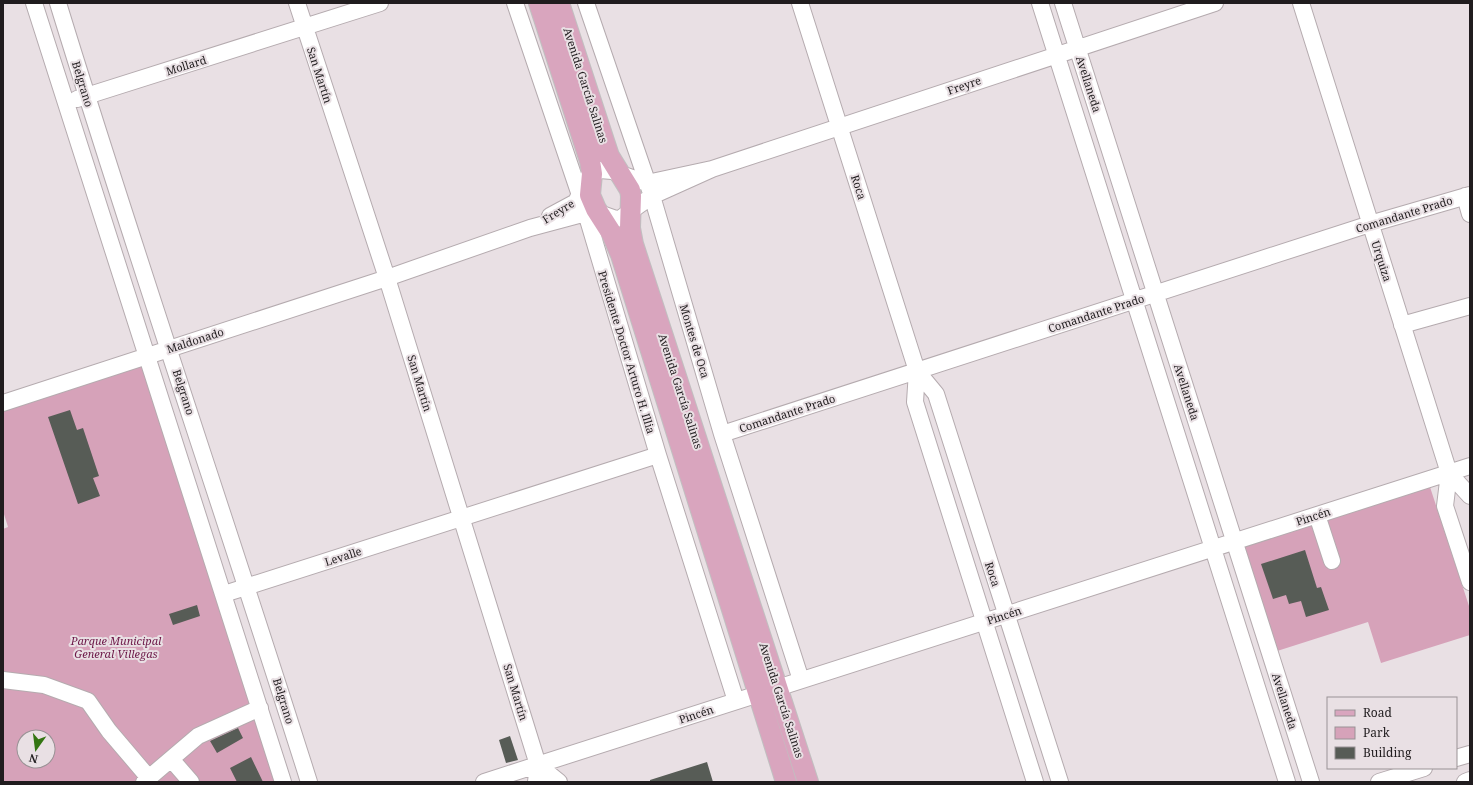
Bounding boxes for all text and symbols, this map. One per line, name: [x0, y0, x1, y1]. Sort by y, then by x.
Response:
street label: Avenida García Salinas: [560, 25, 612, 145]
street label: San Martín: [304, 45, 336, 105]
street label: Mollard: [164, 52, 208, 78]
street label: Avellaneda: [1073, 54, 1105, 114]
street label: Belgrano: [69, 59, 97, 109]
street label: Freyre: [945, 72, 983, 98]
street label: Roca: [848, 173, 870, 201]
street label: Comandante Prado: [1354, 192, 1454, 236]
street label: Freyre: [539, 195, 577, 227]
street label: Urquiza: [1368, 239, 1396, 283]
street label: Presidente Doctor Arturo H. Illia: [595, 269, 659, 435]
street label: Comandante Prado: [1046, 290, 1146, 336]
street label: Montes de Oca: [677, 302, 713, 380]
street label: Maldonado: [164, 324, 226, 356]
street label: Avenida García Salinas: [655, 331, 707, 451]
street label: San Martín: [404, 353, 436, 413]
street label: Avellaneda: [1171, 362, 1203, 422]
street label: Belgrano: [170, 367, 198, 417]
street label: Comandante Prado: [737, 390, 837, 436]
street label: Pincén: [1294, 503, 1332, 529]
street label: Levalle: [323, 543, 363, 569]
street label: Roca: [982, 560, 1004, 588]
street label: Pincén: [985, 602, 1023, 628]
park label: Parque Municipal General Villegas: [70, 633, 162, 661]
street label: Avenida García Salinas: [756, 640, 808, 760]
street label: San Martín: [500, 662, 532, 722]
street label: Avellaneda: [1269, 671, 1301, 731]
street label: Belgrano: [270, 676, 298, 726]
legend: [1327, 697, 1457, 769]
street label: Pincén: [677, 701, 715, 727]
text: Road: [1363, 704, 1393, 721]
text: Park: [1363, 724, 1391, 741]
north arrow: [16, 729, 56, 769]
text: Building: [1363, 744, 1412, 761]
text: N: [27, 751, 39, 768]

